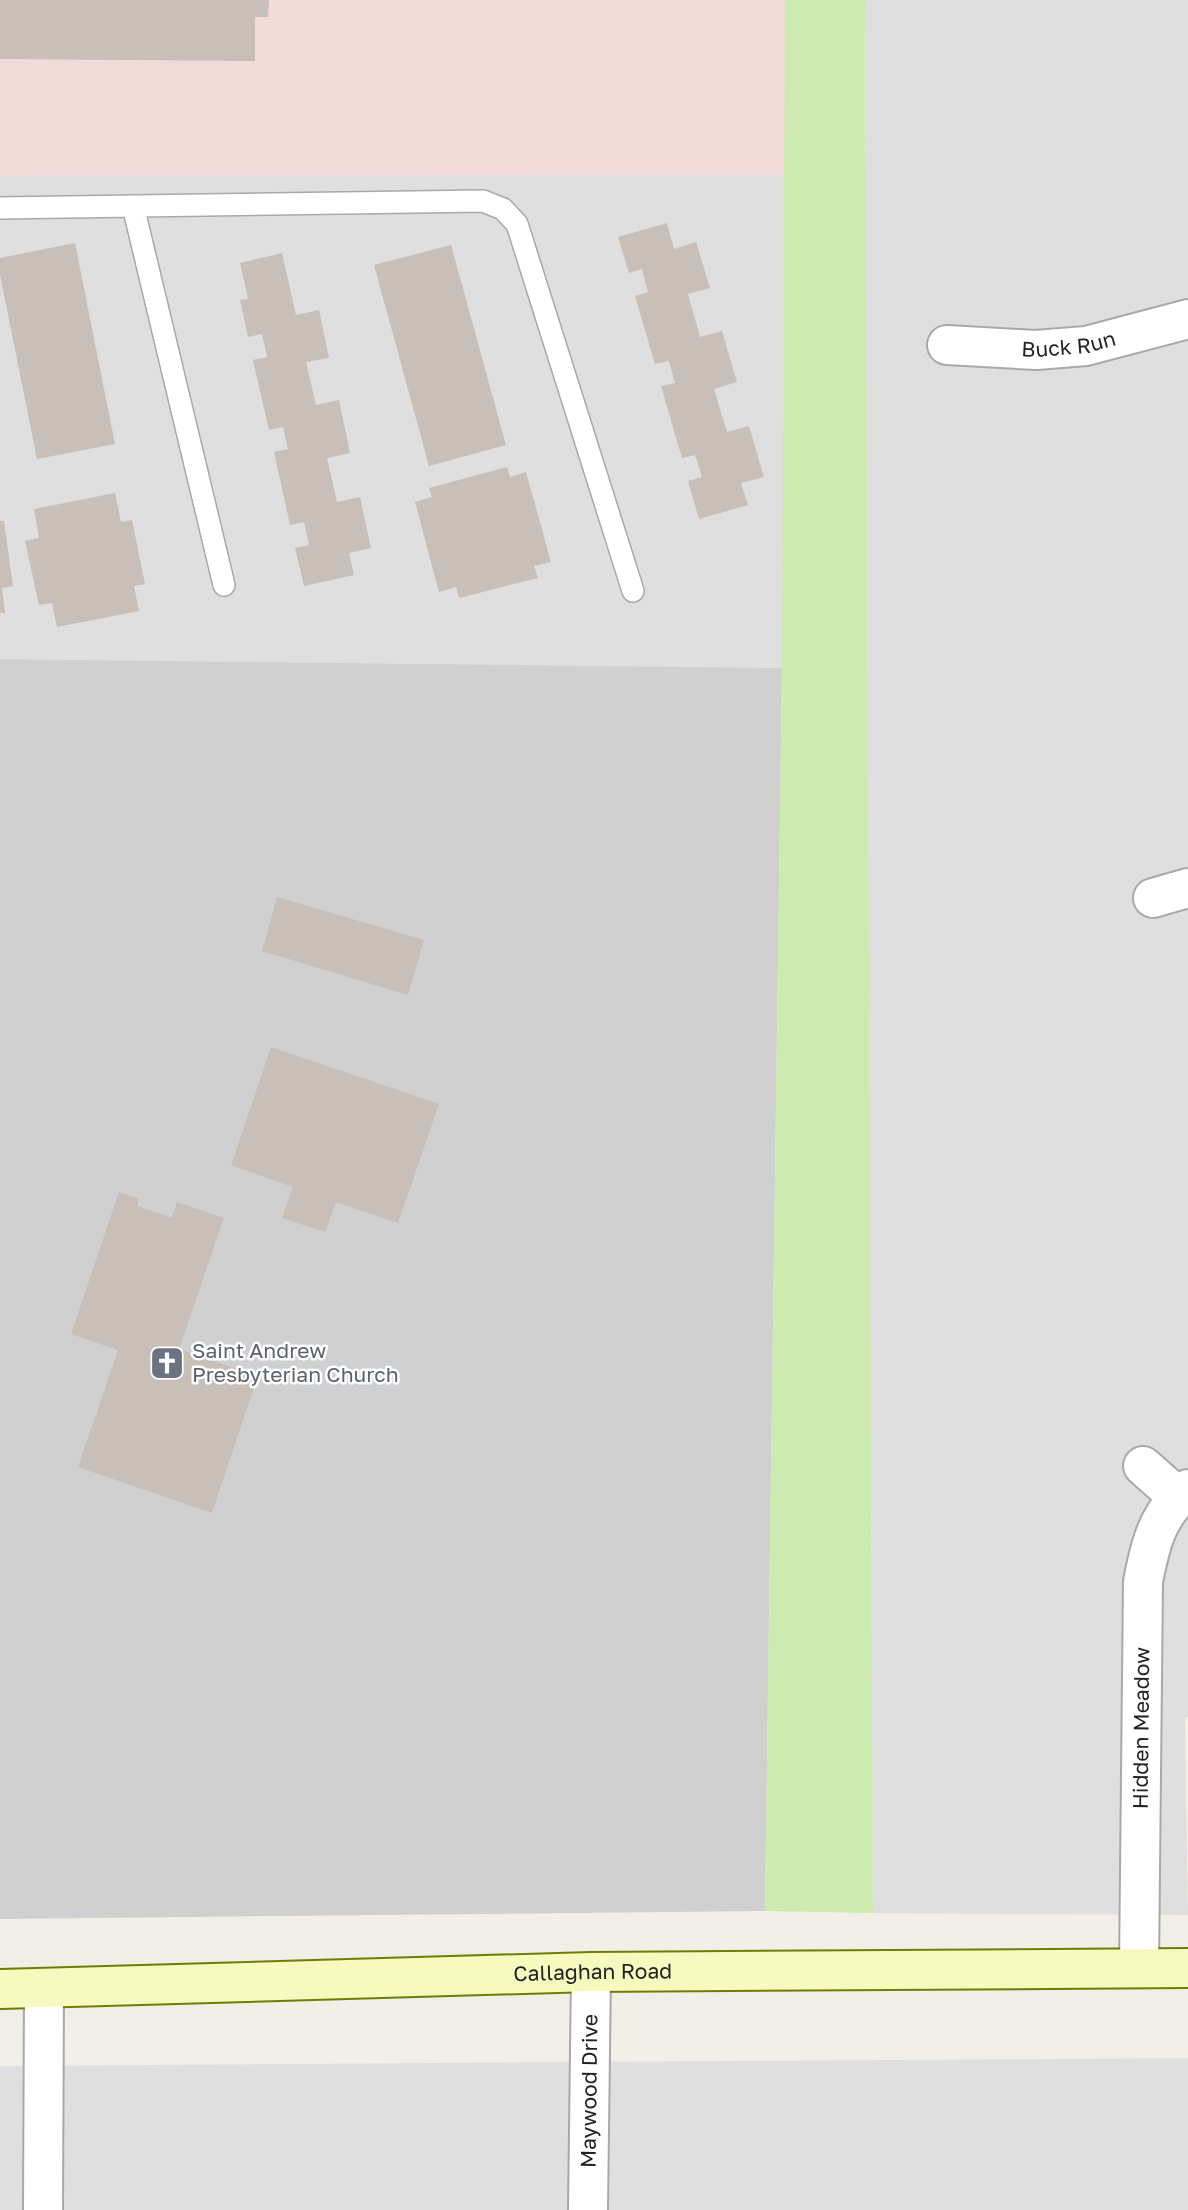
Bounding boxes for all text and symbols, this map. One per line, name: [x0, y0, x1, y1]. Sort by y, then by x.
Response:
street label: Buck Run: [1021, 325, 1118, 362]
place label: Saint Andrew Presbyterian Church: [192, 1337, 399, 1387]
church icon: Saint Andrew Presbyterian Church: [148, 1344, 186, 1382]
street label: Hidden Meadow: [1127, 1647, 1154, 1809]
street label: Callaghan Road: [513, 1957, 672, 1986]
street label: Maywood Drive: [575, 2014, 602, 2168]

